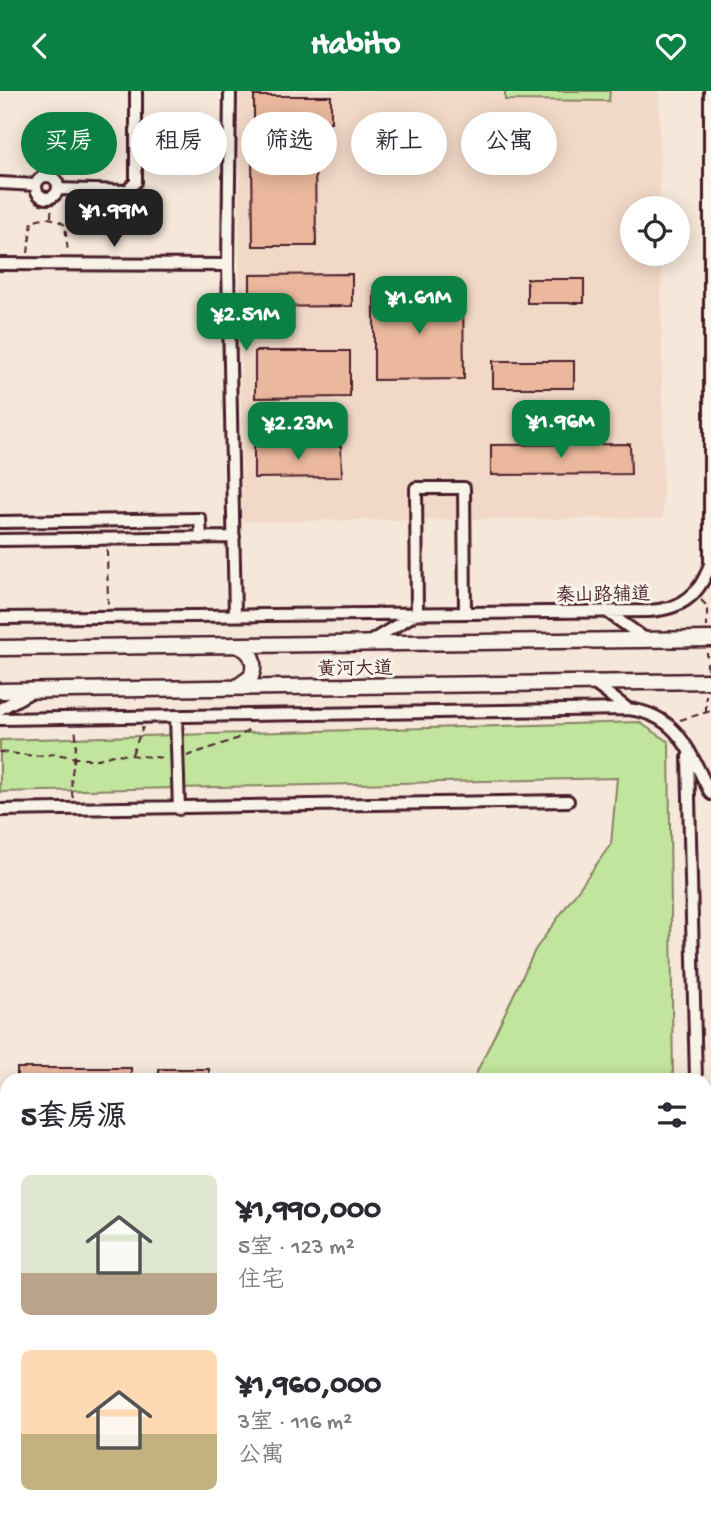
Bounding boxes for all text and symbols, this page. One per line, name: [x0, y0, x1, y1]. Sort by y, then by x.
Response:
icon: back: [21, 27, 59, 65]
text: Habito: [311, 27, 400, 65]
icon: heart: [652, 27, 690, 65]
chip: 买房: [21, 112, 117, 175]
chip: 租房: [131, 112, 227, 175]
chip: 筛选: [241, 112, 337, 175]
chip: 新上: [351, 112, 447, 175]
chip: 公寓: [461, 112, 557, 175]
pin: ¥1.99M: [57, 190, 171, 249]
map controls: [620, 196, 690, 266]
button: locate: [620, 196, 690, 266]
text: ¥1.99M: [81, 198, 147, 225]
pin: ¥1.61M: [362, 277, 476, 336]
text: ¥1.61M: [387, 285, 451, 312]
pin: ¥2.51M: [189, 293, 303, 353]
text: ¥2.51M: [213, 302, 279, 329]
pin: ¥1.96M: [504, 401, 618, 460]
pin: ¥2.23M: [241, 403, 355, 462]
text: ¥1.96M: [528, 409, 594, 436]
text: ¥2.23M: [264, 411, 332, 438]
street label: 秦山路辅道: [555, 583, 651, 609]
street label: 黄河大道: [317, 657, 393, 683]
icon: filters: [653, 1096, 691, 1134]
text: 5套房源: [21, 1102, 127, 1137]
text: ¥1,990,000: [238, 1194, 381, 1229]
icon: home: [77, 1203, 161, 1287]
text: 5室 · 123 m²: [238, 1235, 355, 1262]
text: 住宅: [238, 1268, 284, 1295]
text: ¥1,960,000: [238, 1369, 381, 1404]
icon: home: [77, 1378, 161, 1462]
text: 3室 · 116 m²: [238, 1410, 352, 1437]
text: 公寓: [238, 1443, 284, 1470]

